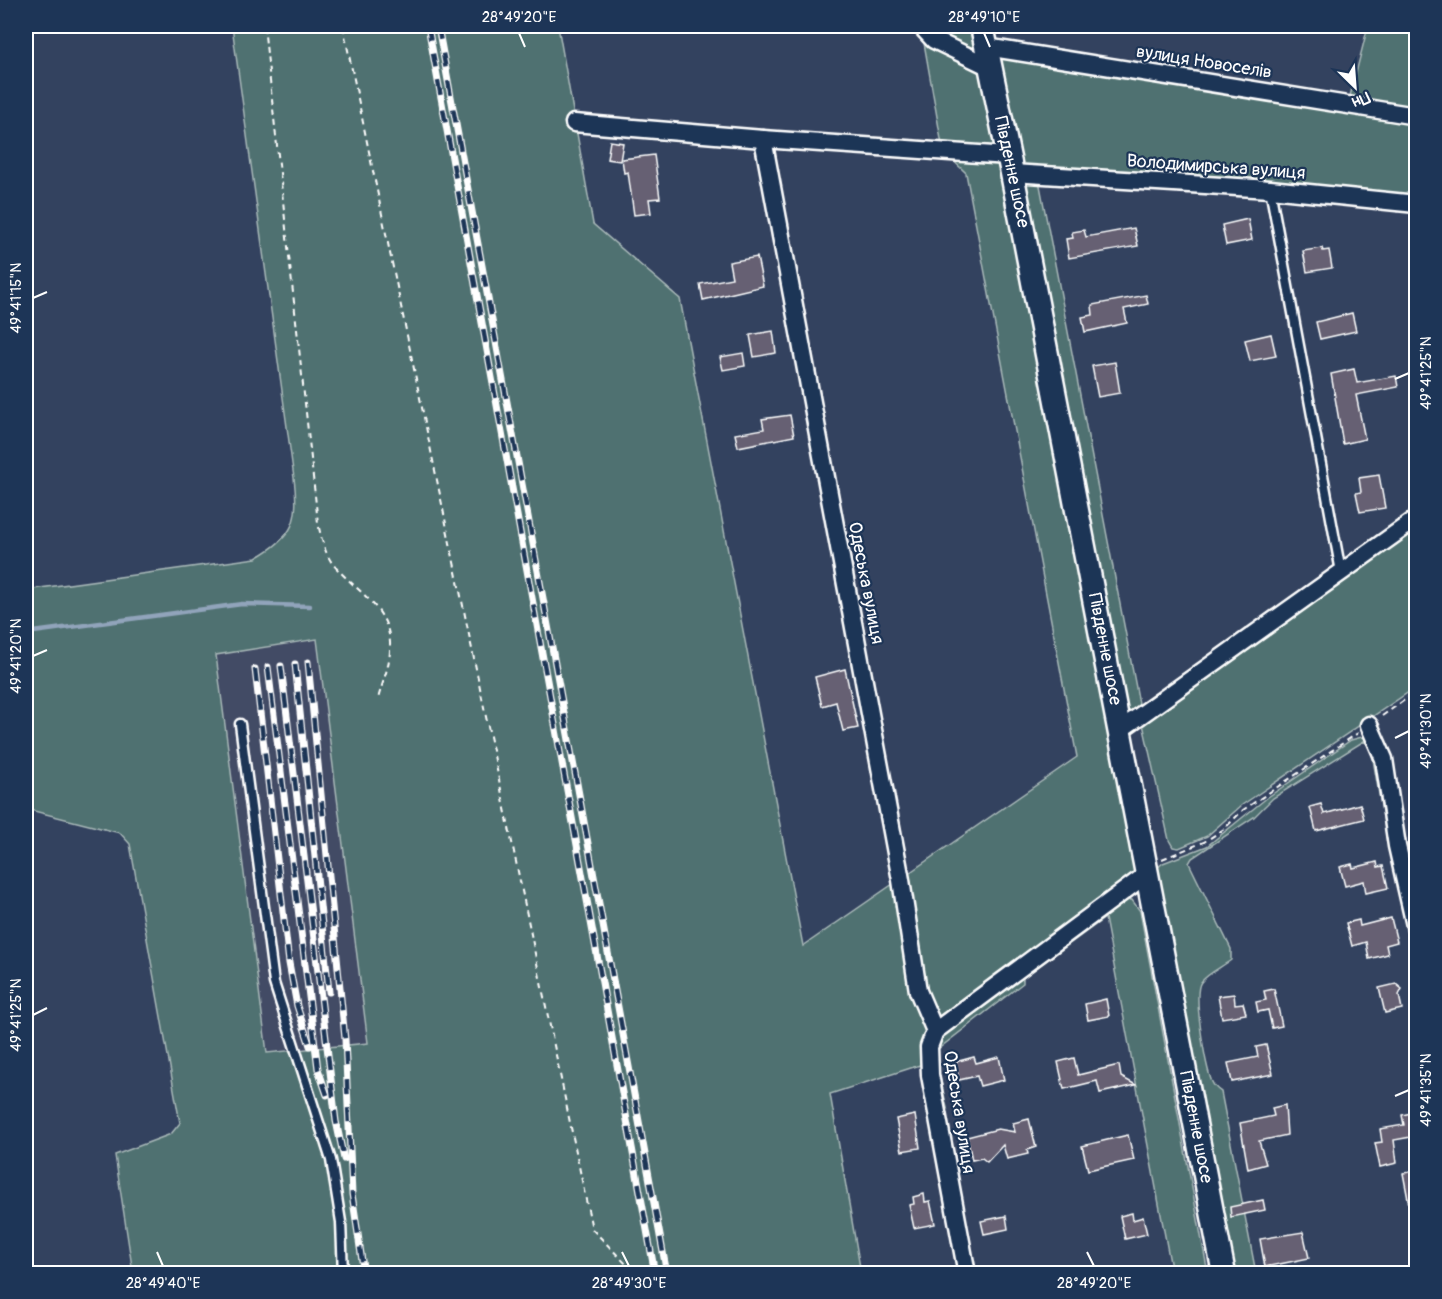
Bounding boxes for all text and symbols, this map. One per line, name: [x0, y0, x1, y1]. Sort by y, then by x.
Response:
text: 28°49'20"E: [482, 8, 556, 27]
text: 28°49'10"E: [948, 8, 1020, 27]
street label: вулиця Новоселів: [1135, 40, 1273, 84]
north arrow: [1325, 57, 1385, 117]
text: Пн: [1349, 87, 1373, 112]
street label: Південне шосе: [989, 114, 1035, 230]
street label: Володимирська вулиця: [1126, 149, 1306, 185]
text: 49°41'15"N: [7, 263, 26, 333]
text: 49°41'25"N: [1417, 336, 1436, 410]
street label: Одеська вулиця: [843, 520, 889, 646]
street label: Південне шосе: [1083, 591, 1127, 707]
text: 49°41'20"N: [7, 618, 26, 694]
text: 49°41'30"N: [1417, 693, 1436, 769]
text: 49°41'25"N: [7, 978, 26, 1052]
street label: Одеська вулиця: [938, 1049, 980, 1175]
text: 49°41'35"N: [1417, 1053, 1436, 1127]
street label: Південне шосе: [1174, 1069, 1218, 1185]
text: 28°49'40"E: [126, 1274, 201, 1293]
text: 28°49'30"E: [592, 1274, 666, 1293]
text: 28°49'20"E: [1057, 1274, 1131, 1293]

